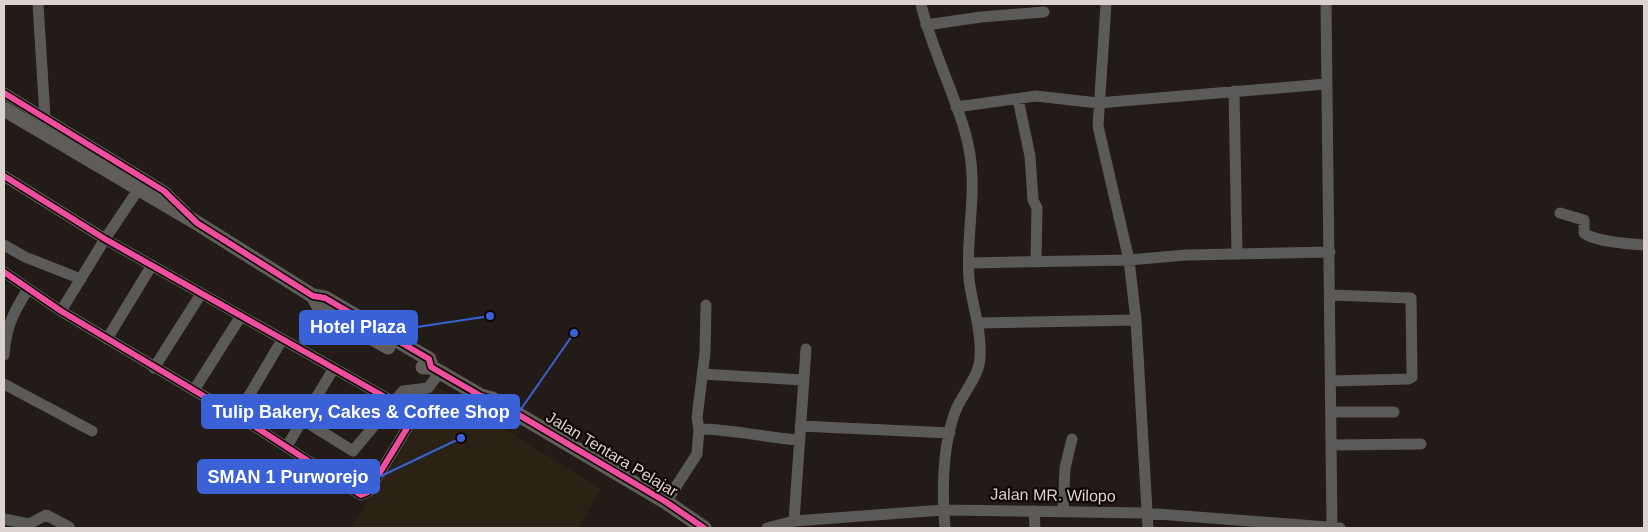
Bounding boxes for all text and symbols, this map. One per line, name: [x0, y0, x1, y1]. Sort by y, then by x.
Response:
callout: Hotel Plaza: [300, 311, 417, 344]
text: Hotel Plaza: [310, 317, 407, 337]
callout: Tulip Bakery, Cakes & Coffee Shop: [202, 395, 519, 428]
text: Tulip Bakery, Cakes & Coffee Shop: [212, 402, 510, 422]
street label: Jalan Tentara Pelajar: [543, 408, 681, 500]
callout: SMAN 1 Purworejo: [198, 460, 379, 493]
text: SMAN 1 Purworejo: [207, 467, 369, 487]
street label: Jalan MR. Wilopo: [990, 485, 1116, 505]

